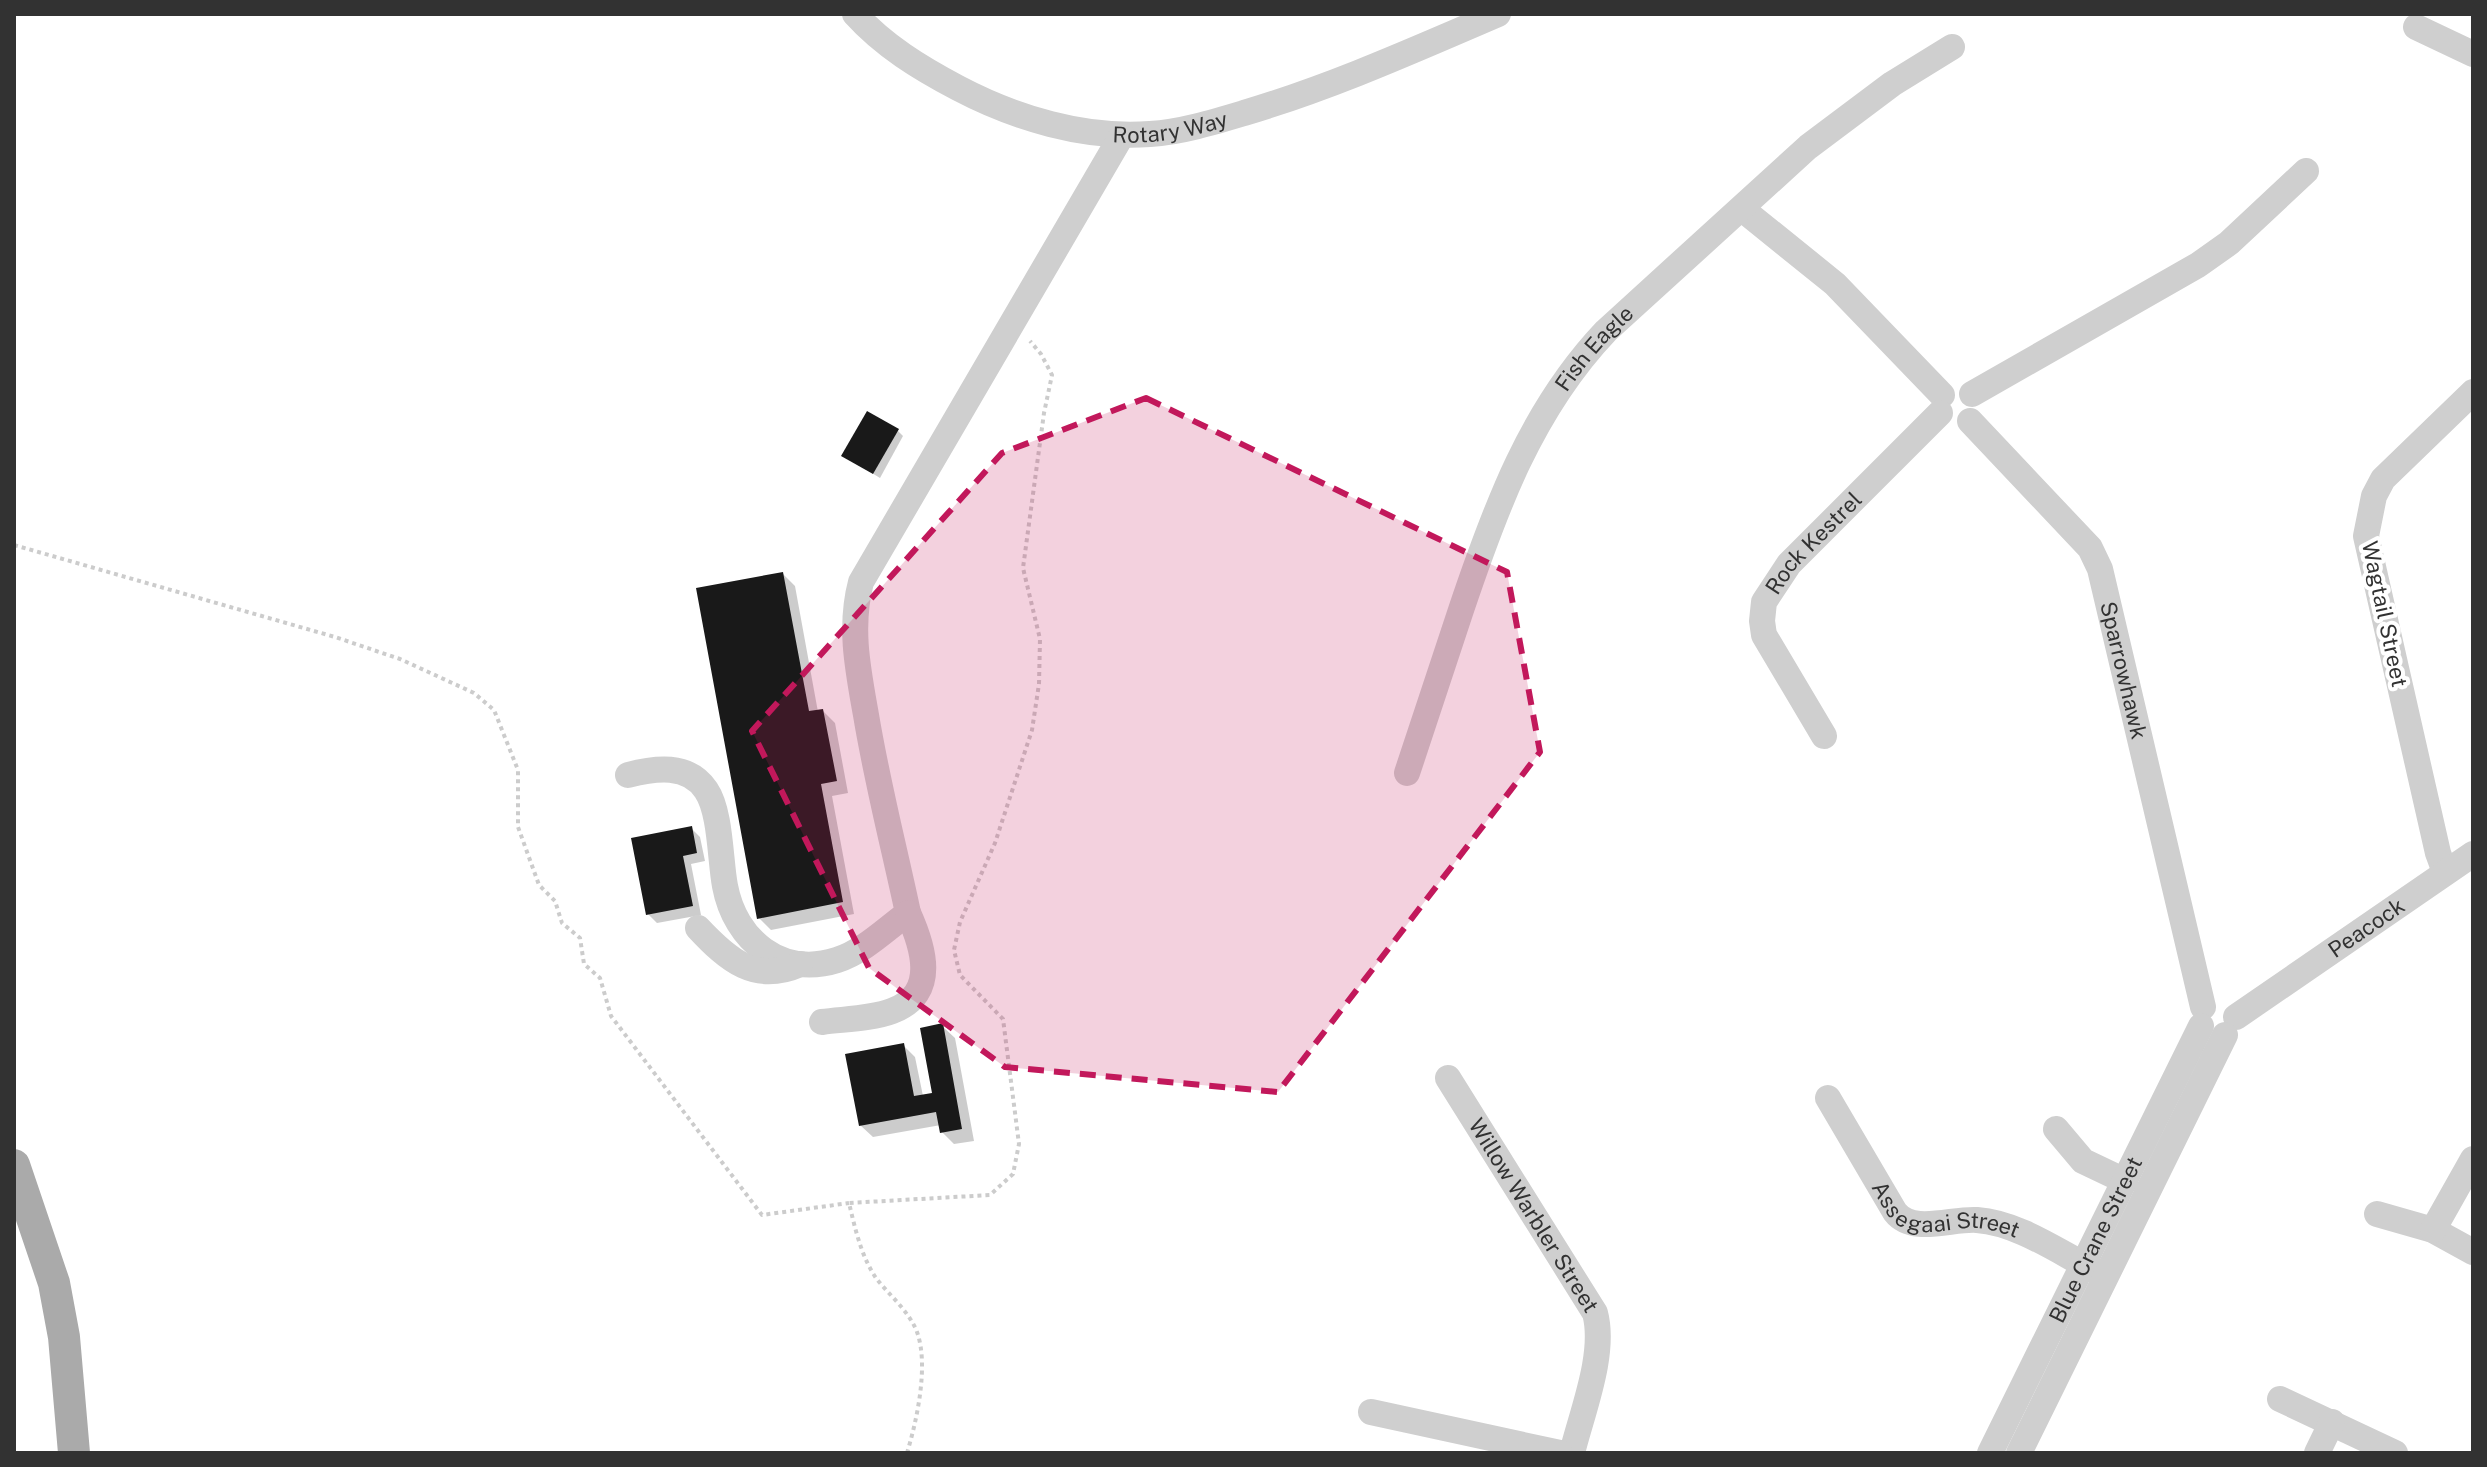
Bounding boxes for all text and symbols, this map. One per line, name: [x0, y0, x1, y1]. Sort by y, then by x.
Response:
street label: Rotary Way: [1112, 106, 1231, 148]
street label: Fish Eagle: [1549, 300, 1638, 396]
street label: Rock Kestrel: [1760, 486, 1867, 599]
street label: Wagtail Street: [2357, 539, 2413, 689]
street label: Sparrowhawk: [2095, 599, 2153, 742]
street label: Peacock: [2323, 892, 2409, 963]
street label: Willow Warbler Street: [1463, 1113, 1604, 1317]
street label: Blue Crane Street: [2044, 1152, 2147, 1327]
street label: Assegaai Street: [1867, 1176, 2024, 1243]

